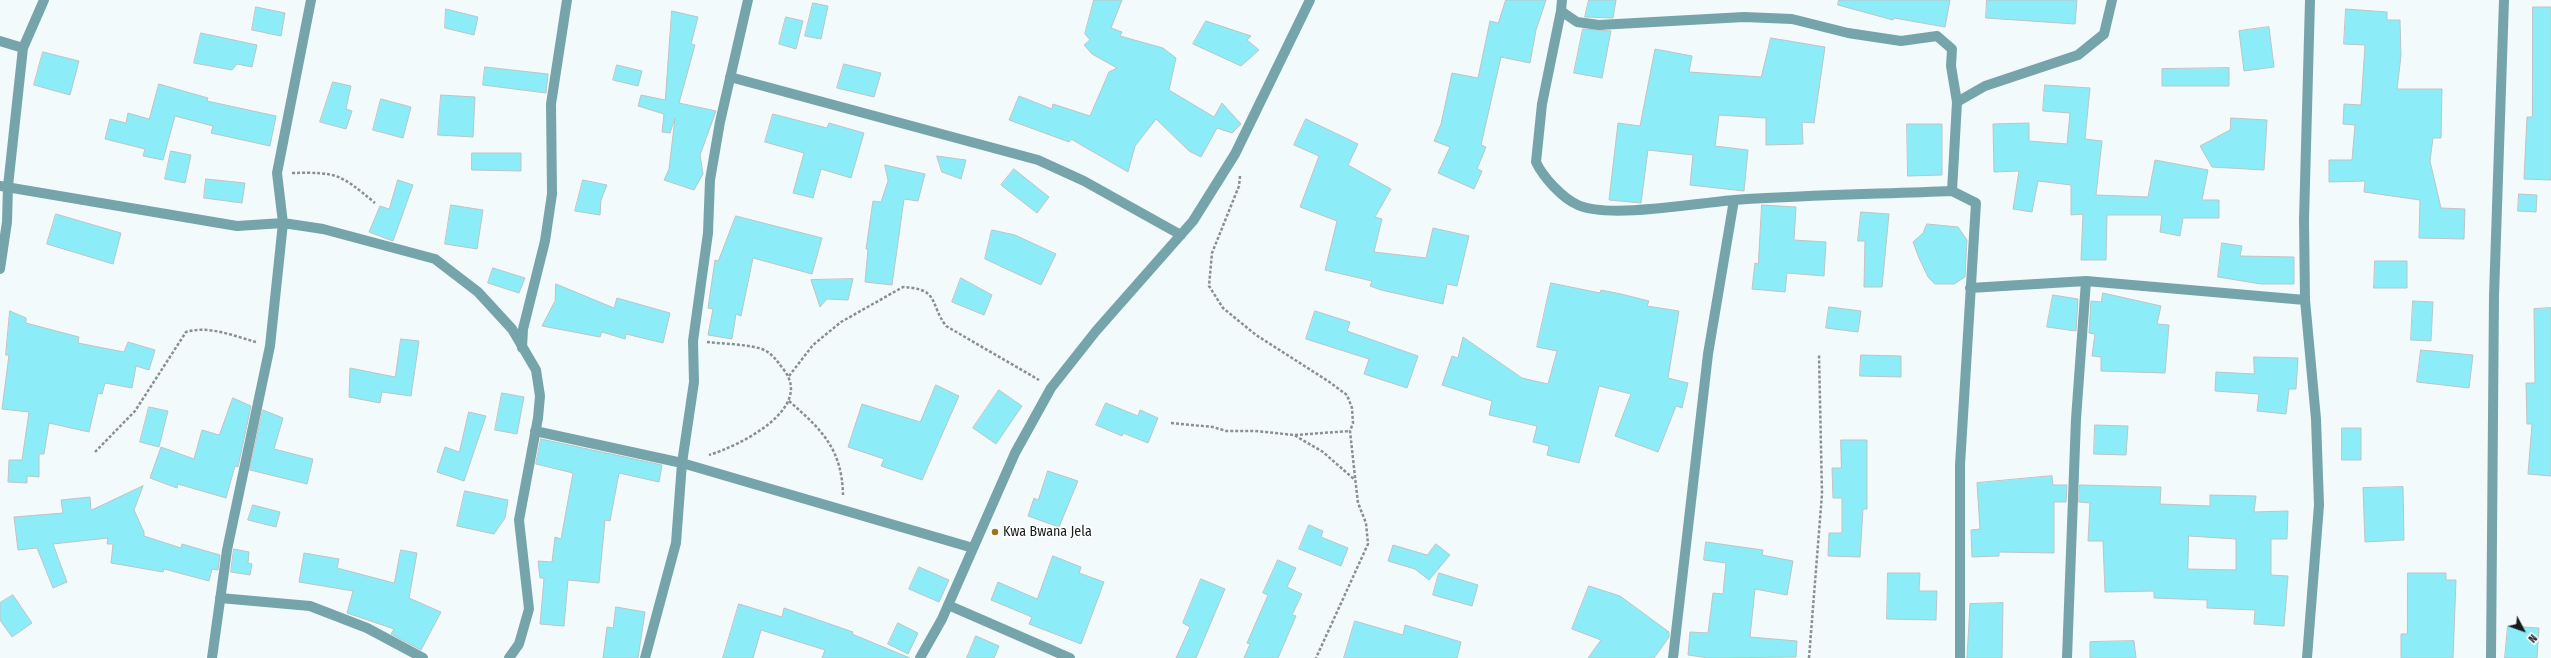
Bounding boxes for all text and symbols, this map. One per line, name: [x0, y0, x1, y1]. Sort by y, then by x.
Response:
place label: Kwa Bwana Jela: [1003, 524, 1092, 540]
marker: Kwa Bwana Jela: [990, 527, 1000, 537]
north arrow: [2503, 610, 2543, 650]
text: N: [2525, 631, 2540, 645]

